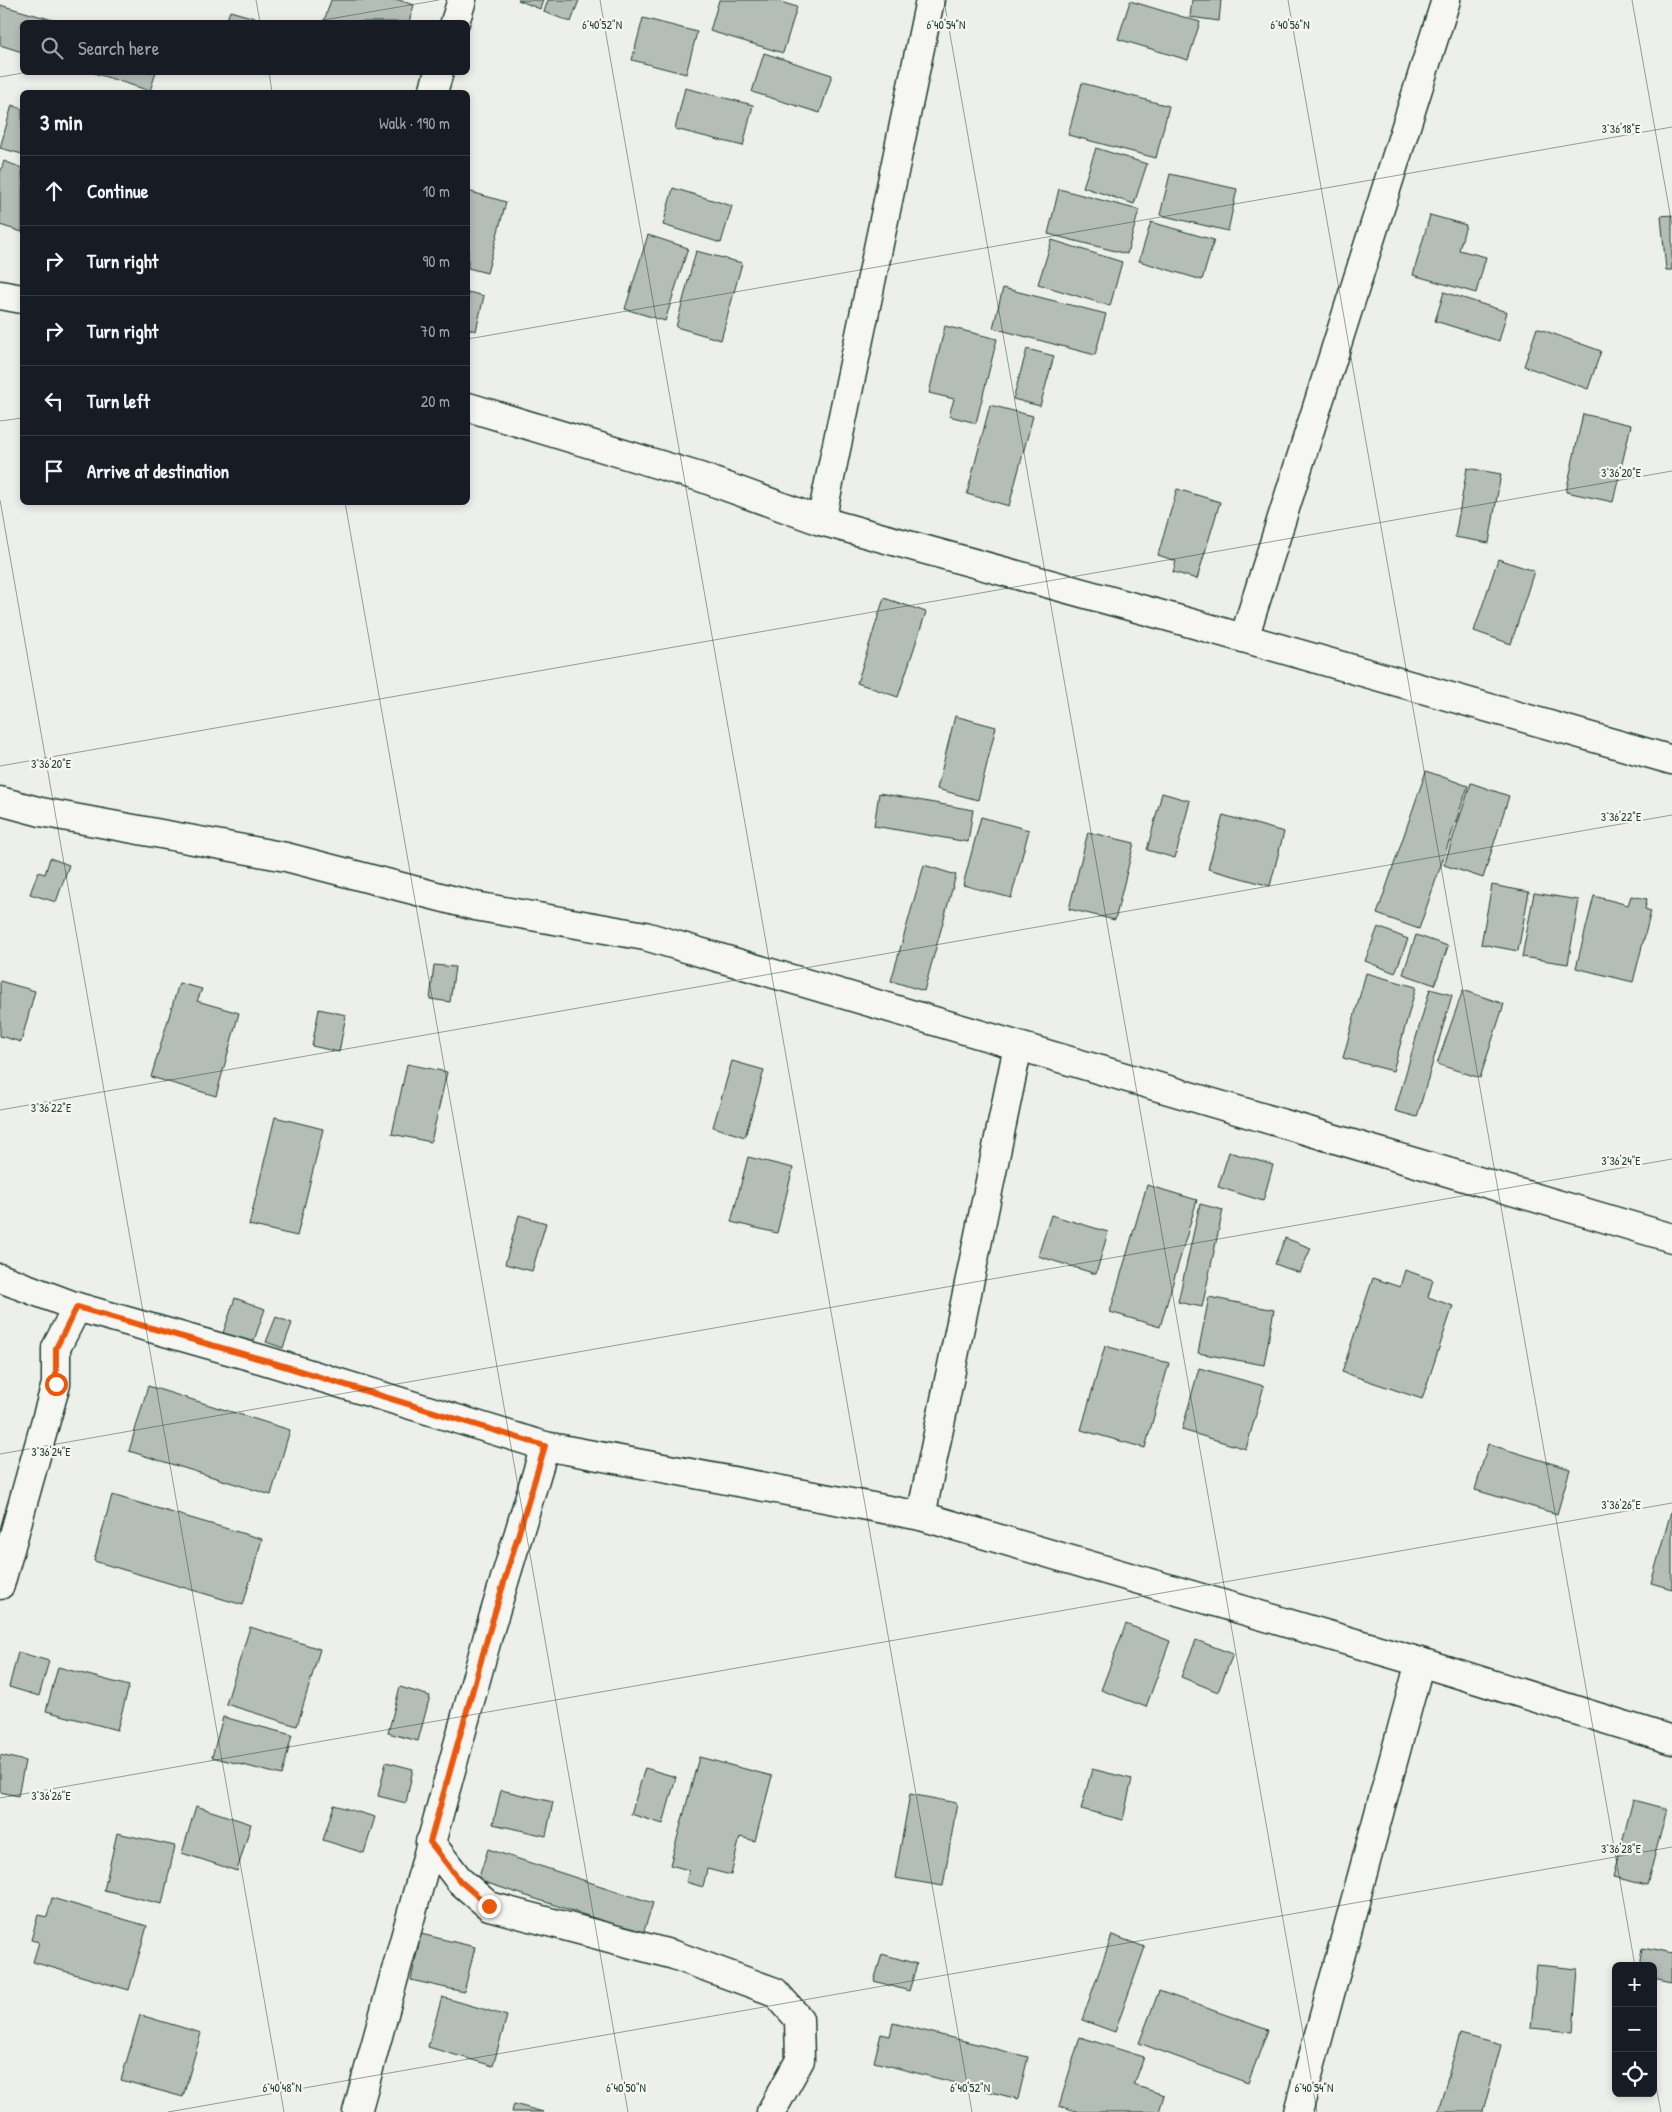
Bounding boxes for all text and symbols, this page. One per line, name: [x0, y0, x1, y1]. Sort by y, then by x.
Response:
text: 6°40'52"N: [582, 16, 622, 33]
text: 6°40'54"N: [926, 16, 966, 33]
text: 6°40'56"N: [1270, 16, 1310, 33]
search box: [20, 20, 470, 75]
icon: search: [38, 34, 66, 62]
text: Search here: [78, 35, 159, 61]
text: 3 min: [40, 108, 83, 137]
text: Walk · 190 m: [379, 112, 450, 134]
text: 3°36'18"E: [1602, 120, 1641, 137]
icon: ahead: [40, 177, 68, 205]
text: Continue: [87, 178, 148, 204]
text: 10 m: [422, 180, 450, 202]
icon: right: [40, 247, 68, 275]
text: Turn right: [87, 248, 158, 274]
text: 90 m: [422, 250, 450, 272]
icon: right: [40, 317, 68, 345]
text: Turn right: [87, 318, 158, 344]
text: 70 m: [420, 320, 450, 342]
icon: left: [40, 387, 68, 415]
text: Turn left: [87, 388, 150, 414]
text: 20 m: [421, 390, 450, 412]
icon: arrive: [40, 457, 68, 485]
text: Arrive at destination: [87, 458, 229, 484]
text: 3°36'20"E: [1601, 464, 1642, 481]
text: 3°36'20"E: [31, 755, 72, 772]
text: 3°36'22"E: [1601, 808, 1642, 825]
text: 3°36'22"E: [31, 1099, 72, 1116]
text: 3°36'24"E: [1601, 1152, 1641, 1169]
route start: [45, 1373, 68, 1396]
text: 3°36'24"E: [31, 1443, 71, 1460]
text: 3°36'26"E: [1601, 1496, 1642, 1513]
text: 3°36'26"E: [31, 1787, 72, 1804]
text: 3°36'28"E: [1601, 1840, 1642, 1857]
route end: [478, 1895, 501, 1918]
map controls: [1612, 1962, 1657, 2097]
button: +: [1612, 1962, 1657, 2007]
button: −: [1612, 2007, 1657, 2052]
button: locate: [1612, 2052, 1657, 2097]
text: 6°40'48"N: [262, 2079, 302, 2096]
text: 6°40'50"N: [606, 2079, 646, 2096]
text: 6°40'52"N: [950, 2079, 990, 2096]
text: 6°40'54"N: [1294, 2079, 1334, 2096]

